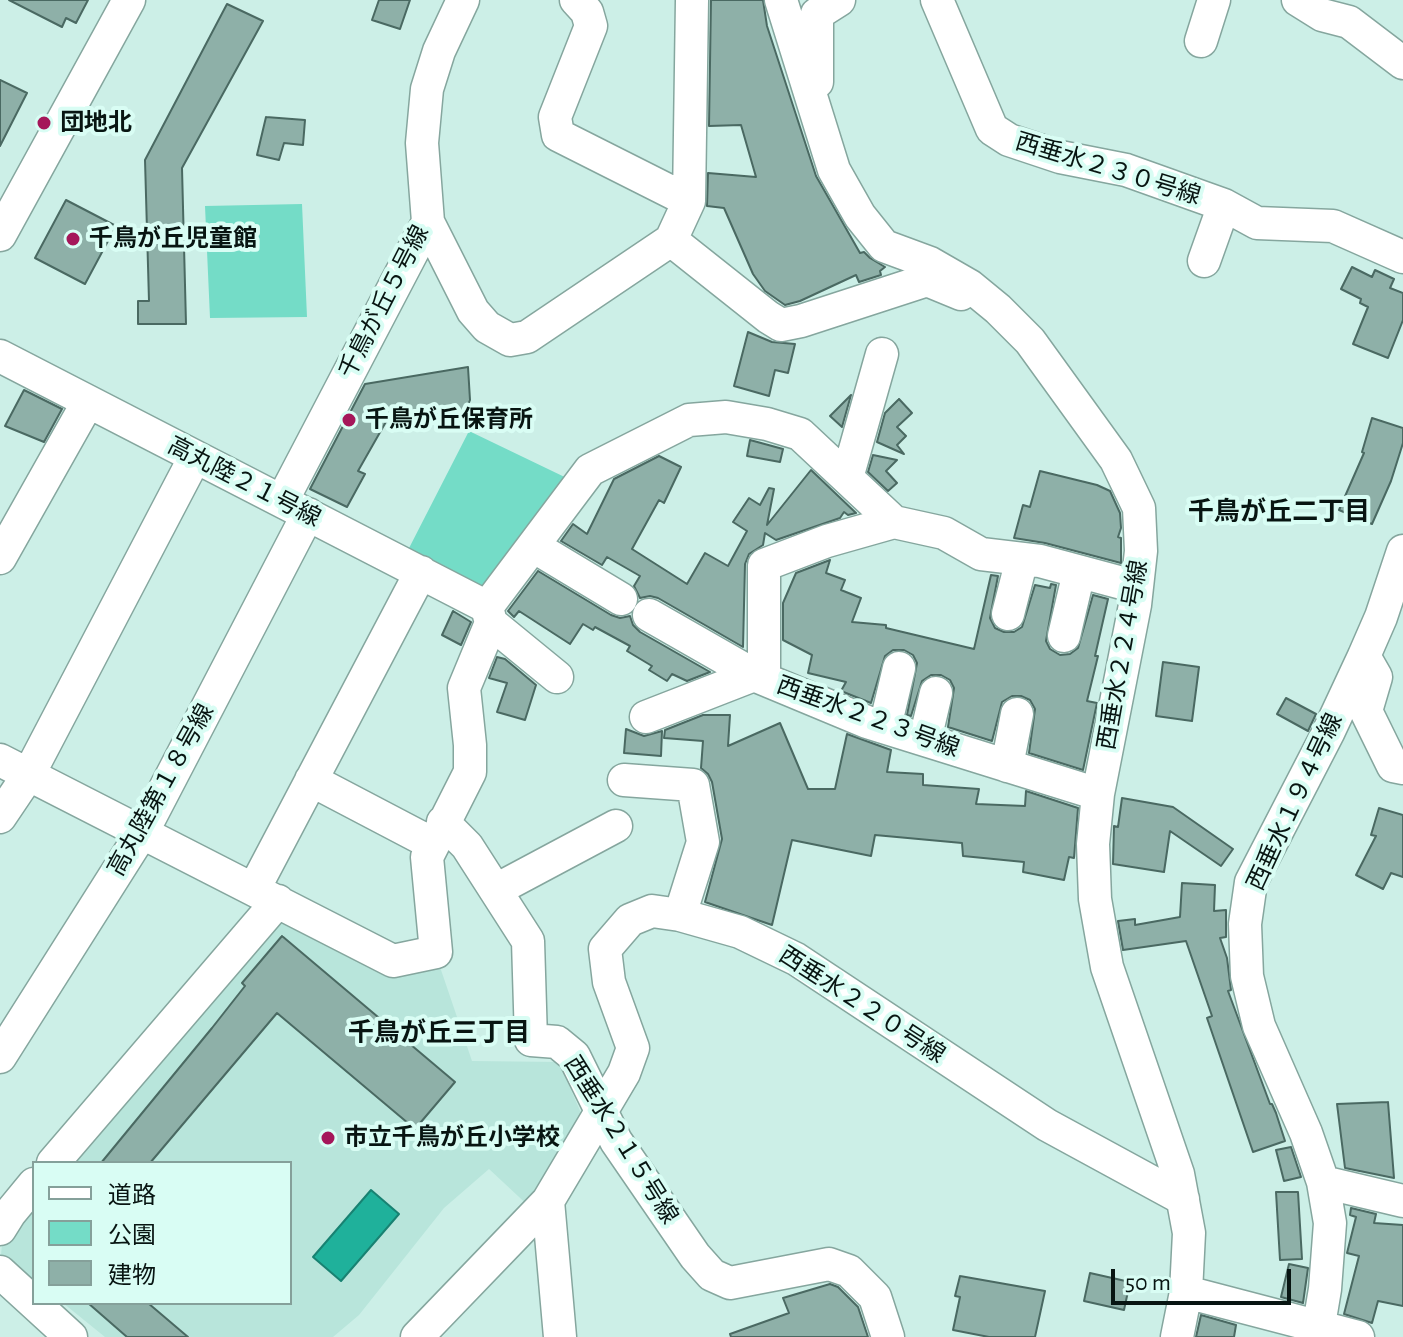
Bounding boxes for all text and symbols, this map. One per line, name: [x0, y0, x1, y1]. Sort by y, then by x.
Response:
place label: 団地北: [60, 109, 132, 137]
marker: 団地北: [35, 114, 53, 132]
street label: 西垂水２３０号線: [1012, 127, 1204, 211]
street label: 千鳥が丘５号線: [333, 221, 435, 383]
place label: 千鳥が丘児童館: [89, 225, 257, 253]
marker: 千鳥が丘児童館: [64, 230, 82, 248]
place label: 千鳥が丘保育所: [365, 406, 533, 434]
marker: 千鳥が丘保育所: [340, 411, 358, 429]
street label: 高丸陸２１号線: [163, 431, 325, 533]
district label: 千鳥が丘二丁目: [1188, 496, 1370, 528]
street label: 西垂水２２４号線: [1092, 558, 1154, 752]
street label: 西垂水２２３号線: [773, 671, 963, 763]
street label: 高丸陸第１８号線: [102, 699, 220, 881]
street label: 西垂水１９４号線: [1241, 709, 1349, 895]
street label: 西垂水２２０号線: [774, 941, 950, 1069]
district label: 千鳥が丘三丁目: [348, 1017, 530, 1049]
street label: 西垂水２１５号線: [558, 1051, 684, 1229]
place label: 市立千鳥が丘小学校: [344, 1124, 560, 1152]
marker: 市立千鳥が丘小学校: [319, 1129, 337, 1147]
legend: [32, 1161, 292, 1305]
text: 道路: [108, 1184, 156, 1208]
text: 公園: [108, 1224, 156, 1248]
scale bar: [1115, 1253, 1295, 1303]
text: 建物: [108, 1264, 156, 1288]
text: 50 m: [1125, 1271, 1171, 1295]

